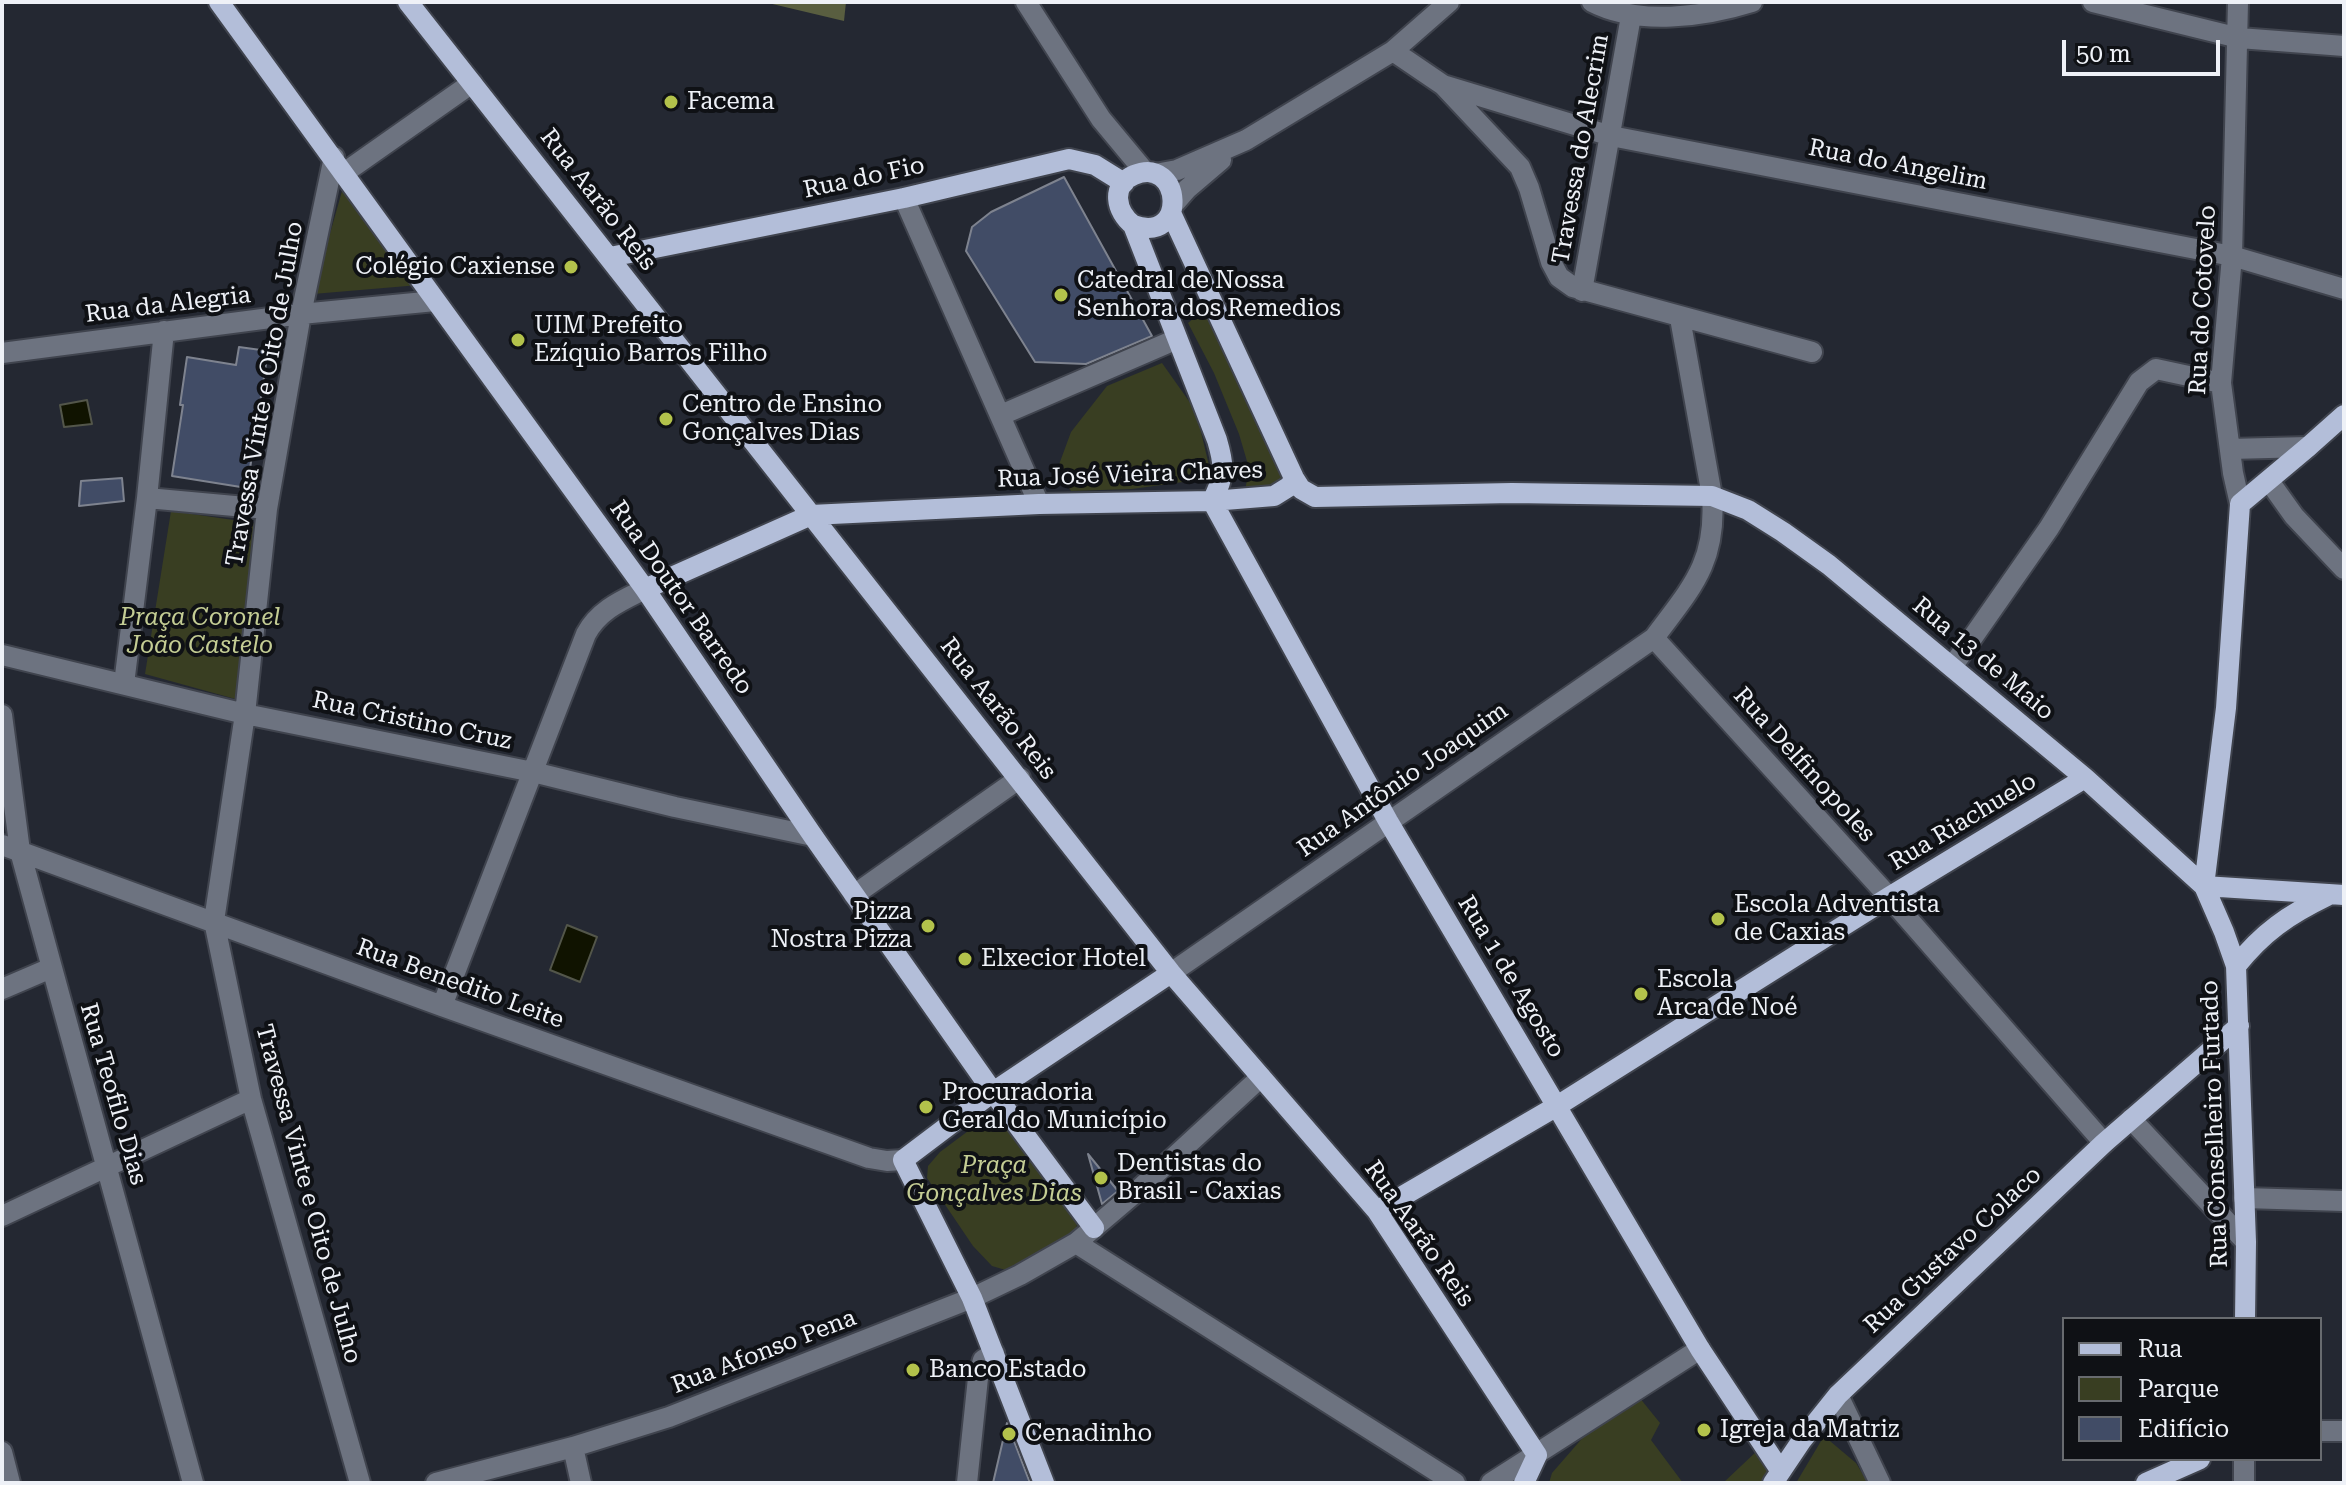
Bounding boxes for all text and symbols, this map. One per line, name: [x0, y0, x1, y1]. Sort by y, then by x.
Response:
scale bar: [2066, 24, 2224, 74]
street label: Travessa do Alecrim: [1547, 32, 1615, 266]
text: 50 m: [2076, 40, 2131, 68]
place label: Facema: [687, 88, 774, 116]
marker: Facema: [662, 93, 680, 111]
street label: Rua Aarão Reis: [534, 123, 662, 277]
street label: Rua do Angelim: [1806, 134, 1990, 196]
street label: Rua do Fio: [801, 151, 927, 205]
street label: Rua do Cotovelo: [2184, 204, 2222, 396]
street label: Travessa Vinte e Oito de Julho: [220, 219, 310, 569]
place label: Colégio Caxiense: [355, 253, 555, 281]
marker: Colégio Caxiense: [562, 258, 580, 276]
place label: Catedral de Nossa Senhora dos Remedios: [1077, 267, 1341, 323]
street label: Rua da Alegria: [84, 281, 252, 329]
marker: Catedral de Nossa Senhora dos Remedios: [1052, 286, 1070, 304]
place label: UIM Prefeito Ezíquio Barros Filho: [534, 312, 767, 368]
marker: UIM Prefeito Ezíquio Barros Filho: [509, 331, 527, 349]
place label: Centro de Ensino Gonçalves Dias: [682, 391, 882, 447]
marker: Centro de Ensino Gonçalves Dias: [657, 410, 675, 428]
street label: Rua José Vieira Chaves: [997, 456, 1263, 494]
street label: Rua Doutor Barredo: [603, 496, 759, 700]
street label: Rua 13 de Maio: [1906, 591, 2060, 727]
park label: Praça Coronel João Castelo: [120, 604, 280, 660]
street label: Rua Aarão Reis: [934, 632, 1062, 786]
street label: Rua Delfinopoles: [1727, 682, 1881, 848]
street label: Rua Cristino Cruz: [310, 686, 514, 756]
street label: Rua Antônio Joaquim: [1292, 696, 1514, 864]
street label: Rua Riachuelo: [1884, 767, 2042, 877]
street label: Rua 1 de Agosto: [1451, 891, 1571, 1063]
place label: Escola Adventista de Caxias: [1734, 891, 1940, 947]
place label: Pizza Nostra Pizza: [770, 898, 912, 954]
marker: Escola Adventista de Caxias: [1709, 910, 1727, 928]
marker: Pizza Nostra Pizza: [919, 917, 937, 935]
street label: Rua Benedito Leite: [352, 933, 568, 1035]
place label: Elxecior Hotel: [981, 945, 1146, 973]
marker: Elxecior Hotel: [956, 950, 974, 968]
place label: Escola Arca de Noé: [1657, 966, 1797, 1022]
street label: Rua Conselheiro Furtado: [2196, 980, 2234, 1268]
marker: Escola Arca de Noé: [1632, 985, 1650, 1003]
street label: Rua Teofilo Dias: [73, 1000, 153, 1188]
street label: Travessa Vinte e Oito de Julho: [249, 1021, 367, 1367]
place label: Procuradoria Geral do Município: [942, 1079, 1167, 1135]
marker: Procuradoria Geral do Município: [917, 1098, 935, 1116]
place label: Dentistas do Brasil - Caxias: [1117, 1150, 1281, 1206]
park label: Praça Gonçalves Dias: [906, 1152, 1082, 1208]
street label: Rua Aarão Reis: [1358, 1155, 1480, 1313]
street label: Rua Gustavo Colaco: [1858, 1160, 2048, 1340]
marker: Dentistas do Brasil - Caxias: [1092, 1169, 1110, 1187]
street label: Rua Afonso Pena: [668, 1304, 860, 1400]
legend: [2062, 1317, 2322, 1461]
text: Rua: [2138, 1335, 2182, 1363]
place label: Banco Estado: [929, 1356, 1086, 1384]
marker: Banco Estado: [904, 1361, 922, 1379]
text: Parque: [2138, 1375, 2219, 1403]
text: Edifício: [2138, 1415, 2229, 1443]
place label: Igreja da Matriz: [1720, 1416, 1899, 1444]
place label: Cenadinho: [1025, 1420, 1152, 1448]
marker: Igreja da Matriz: [1695, 1421, 1713, 1439]
marker: Cenadinho: [1000, 1425, 1018, 1443]

